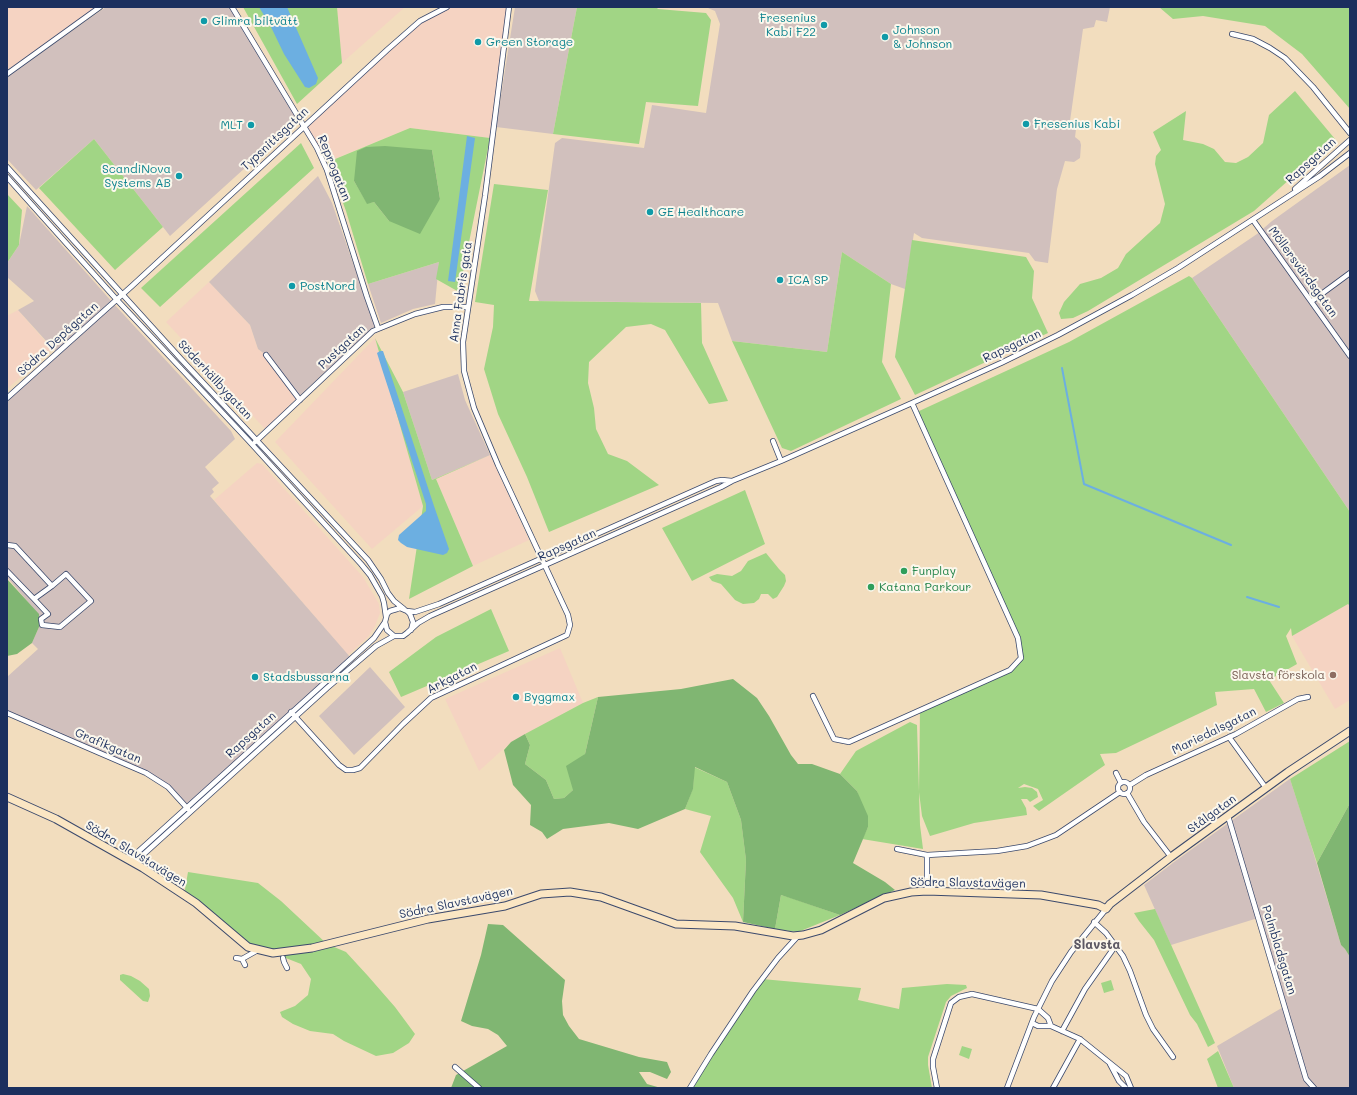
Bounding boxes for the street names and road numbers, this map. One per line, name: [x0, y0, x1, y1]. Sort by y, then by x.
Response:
street label: Typsnittsgatan: [238, 104, 312, 174]
street label: Reprogatan: [314, 133, 354, 203]
street label: Rapsgatan: [1283, 135, 1339, 187]
street label: Möllersvärdsgatan: [1265, 224, 1341, 320]
street label: Anna Fabris gata: [447, 241, 475, 343]
street label: Södra Depågatan: [15, 299, 101, 379]
street label: Pustgatan: [316, 322, 368, 372]
street label: Rapsgatan: [981, 326, 1043, 366]
street label: Söderhällbygatan: [175, 337, 255, 423]
street label: Rapsgatan: [536, 526, 598, 564]
street label: Arkgatan: [424, 659, 480, 697]
street label: Mariedalsgatan: [1170, 704, 1258, 758]
street label: Rapsgatan: [223, 709, 279, 761]
street label: Grafikgatan: [73, 726, 143, 766]
street label: Stålgatan: [1185, 792, 1239, 836]
street label: Södra Slavstavägen: [83, 818, 189, 890]
street label: Södra Slavstavägen: [910, 875, 1026, 891]
street label: Södra Slavstavägen: [398, 884, 514, 922]
street label: Palmbladsgatan: [1259, 904, 1299, 996]

